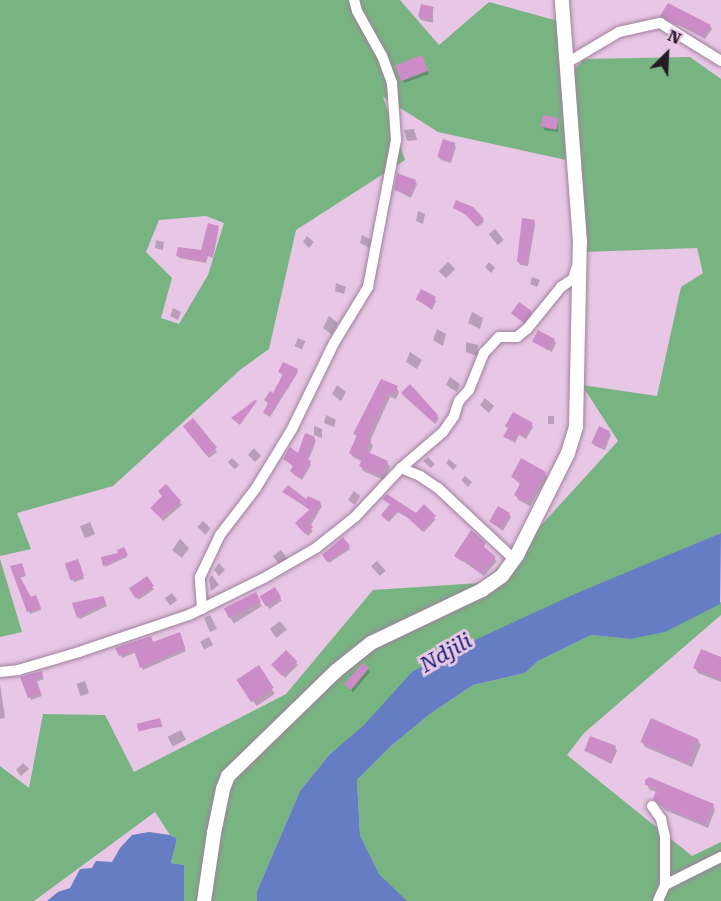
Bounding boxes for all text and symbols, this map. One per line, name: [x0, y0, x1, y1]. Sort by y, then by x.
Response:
north arrow: [637, 24, 697, 84]
text: N: [665, 26, 684, 48]
water label: Ndjili: [416, 628, 476, 678]

